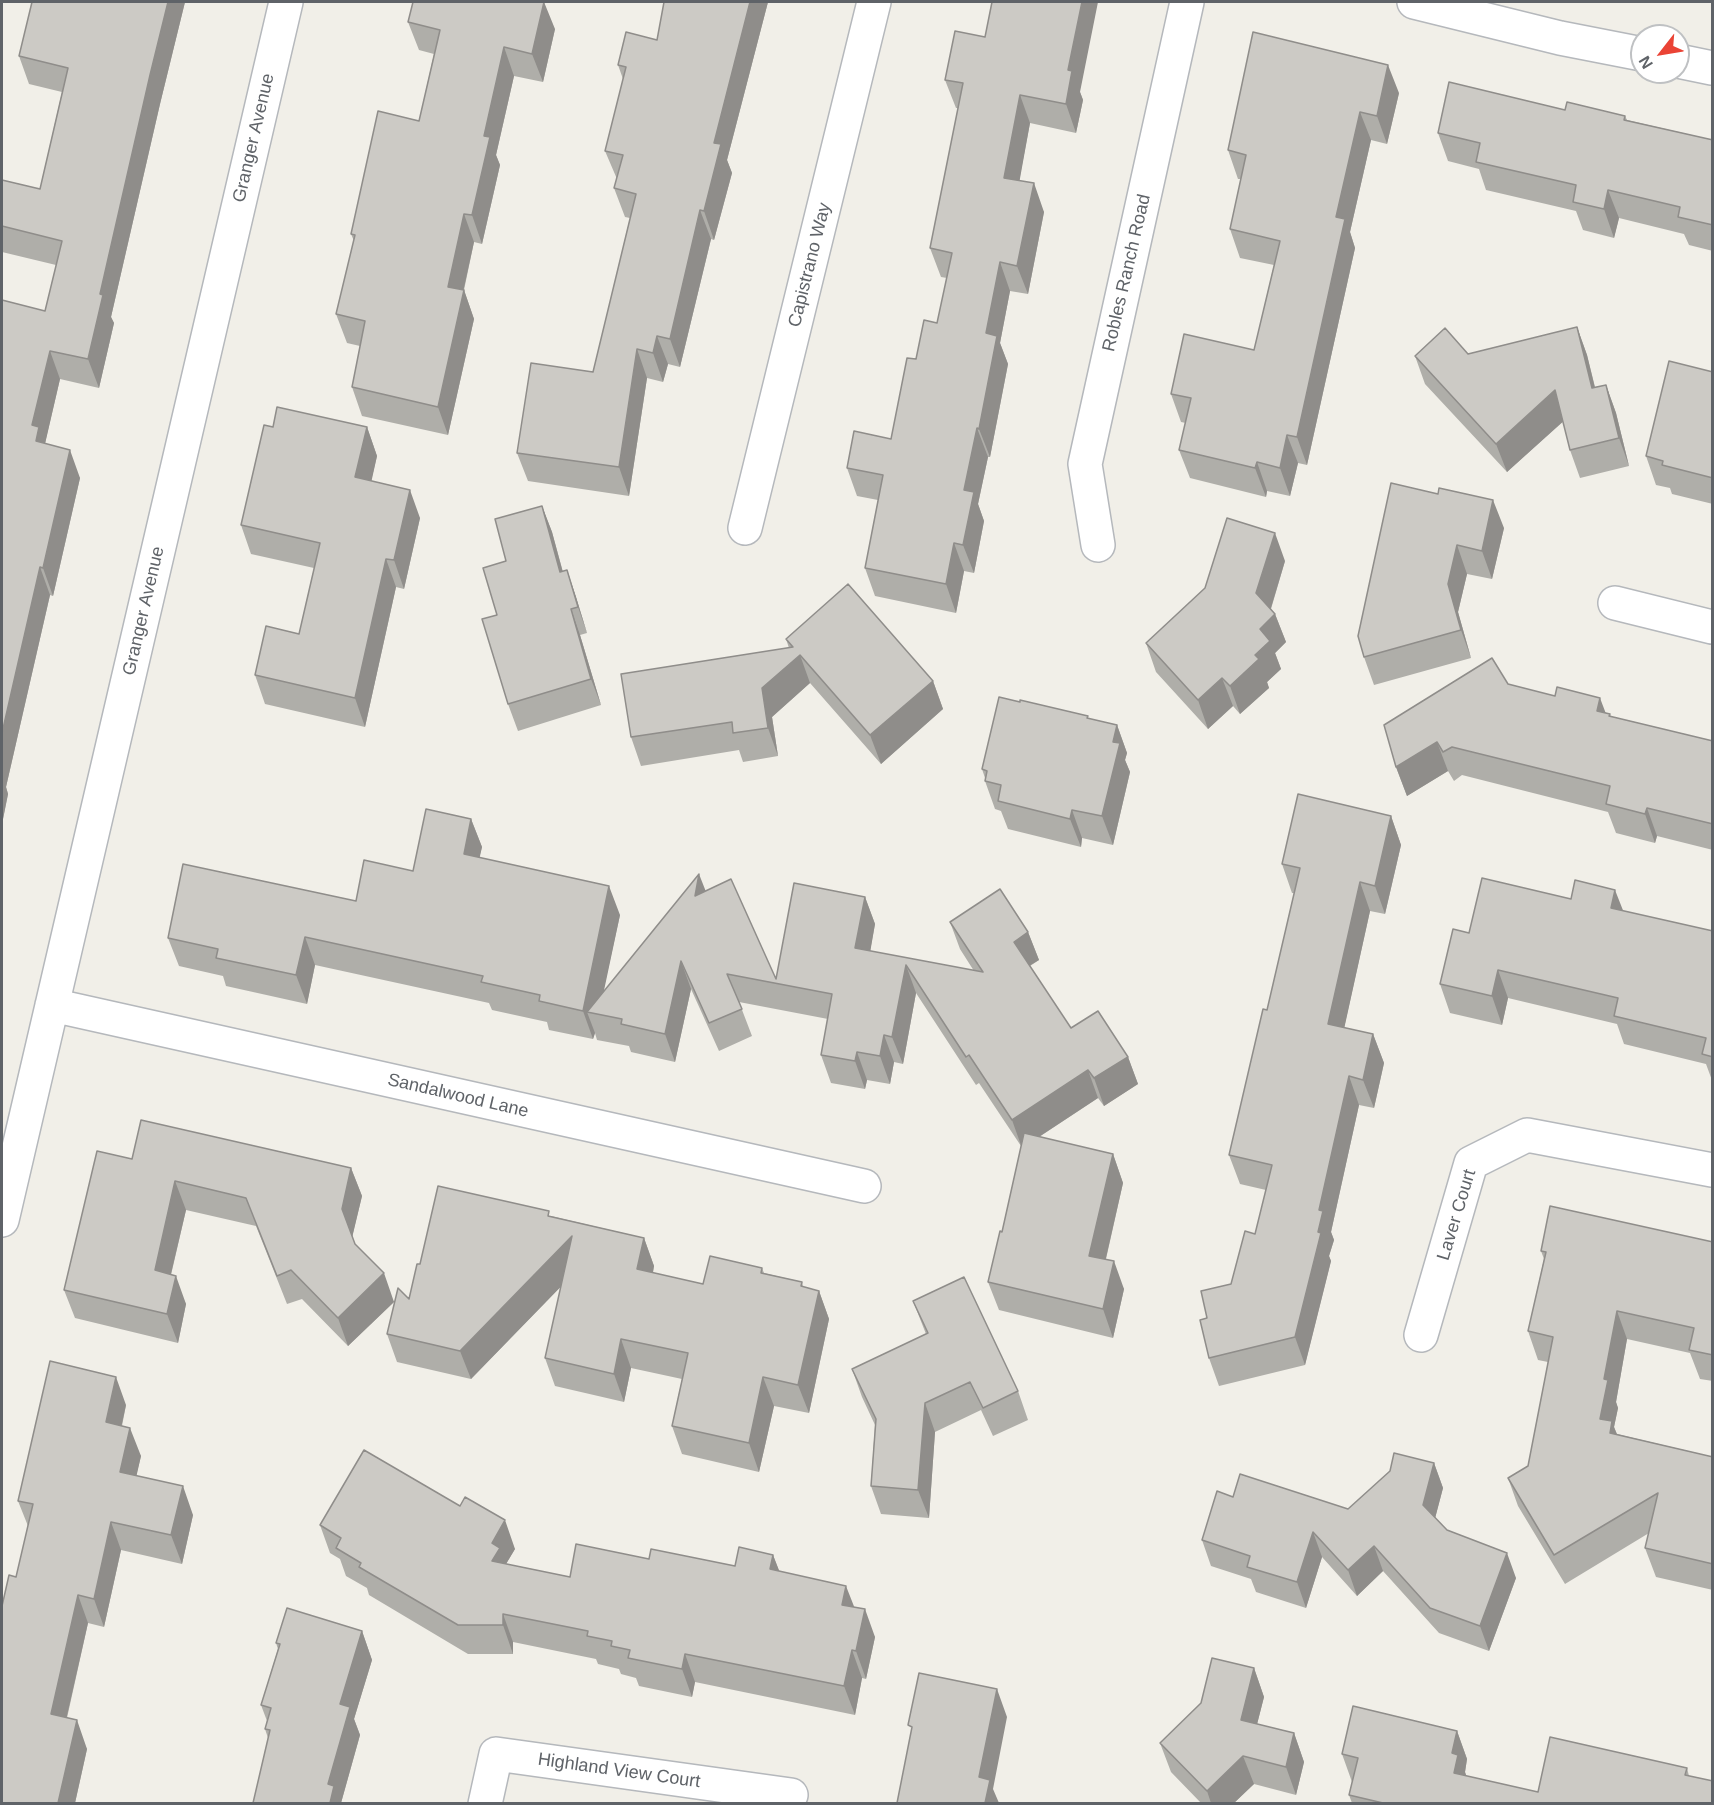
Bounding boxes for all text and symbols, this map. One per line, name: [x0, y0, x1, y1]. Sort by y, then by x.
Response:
north arrow: [1630, 24, 1690, 84]
text: N: [1636, 53, 1656, 72]
street label: Granger Avenue: [229, 71, 279, 205]
street label: Robles Ranch Road: [1098, 192, 1156, 354]
street label: Capistrano Way: [784, 201, 836, 329]
street label: Granger Avenue: [119, 544, 169, 678]
street label: Sandalwood Lane: [385, 1069, 531, 1123]
street label: Laver Court: [1433, 1167, 1481, 1263]
street label: Highland View Court: [536, 1749, 702, 1793]

